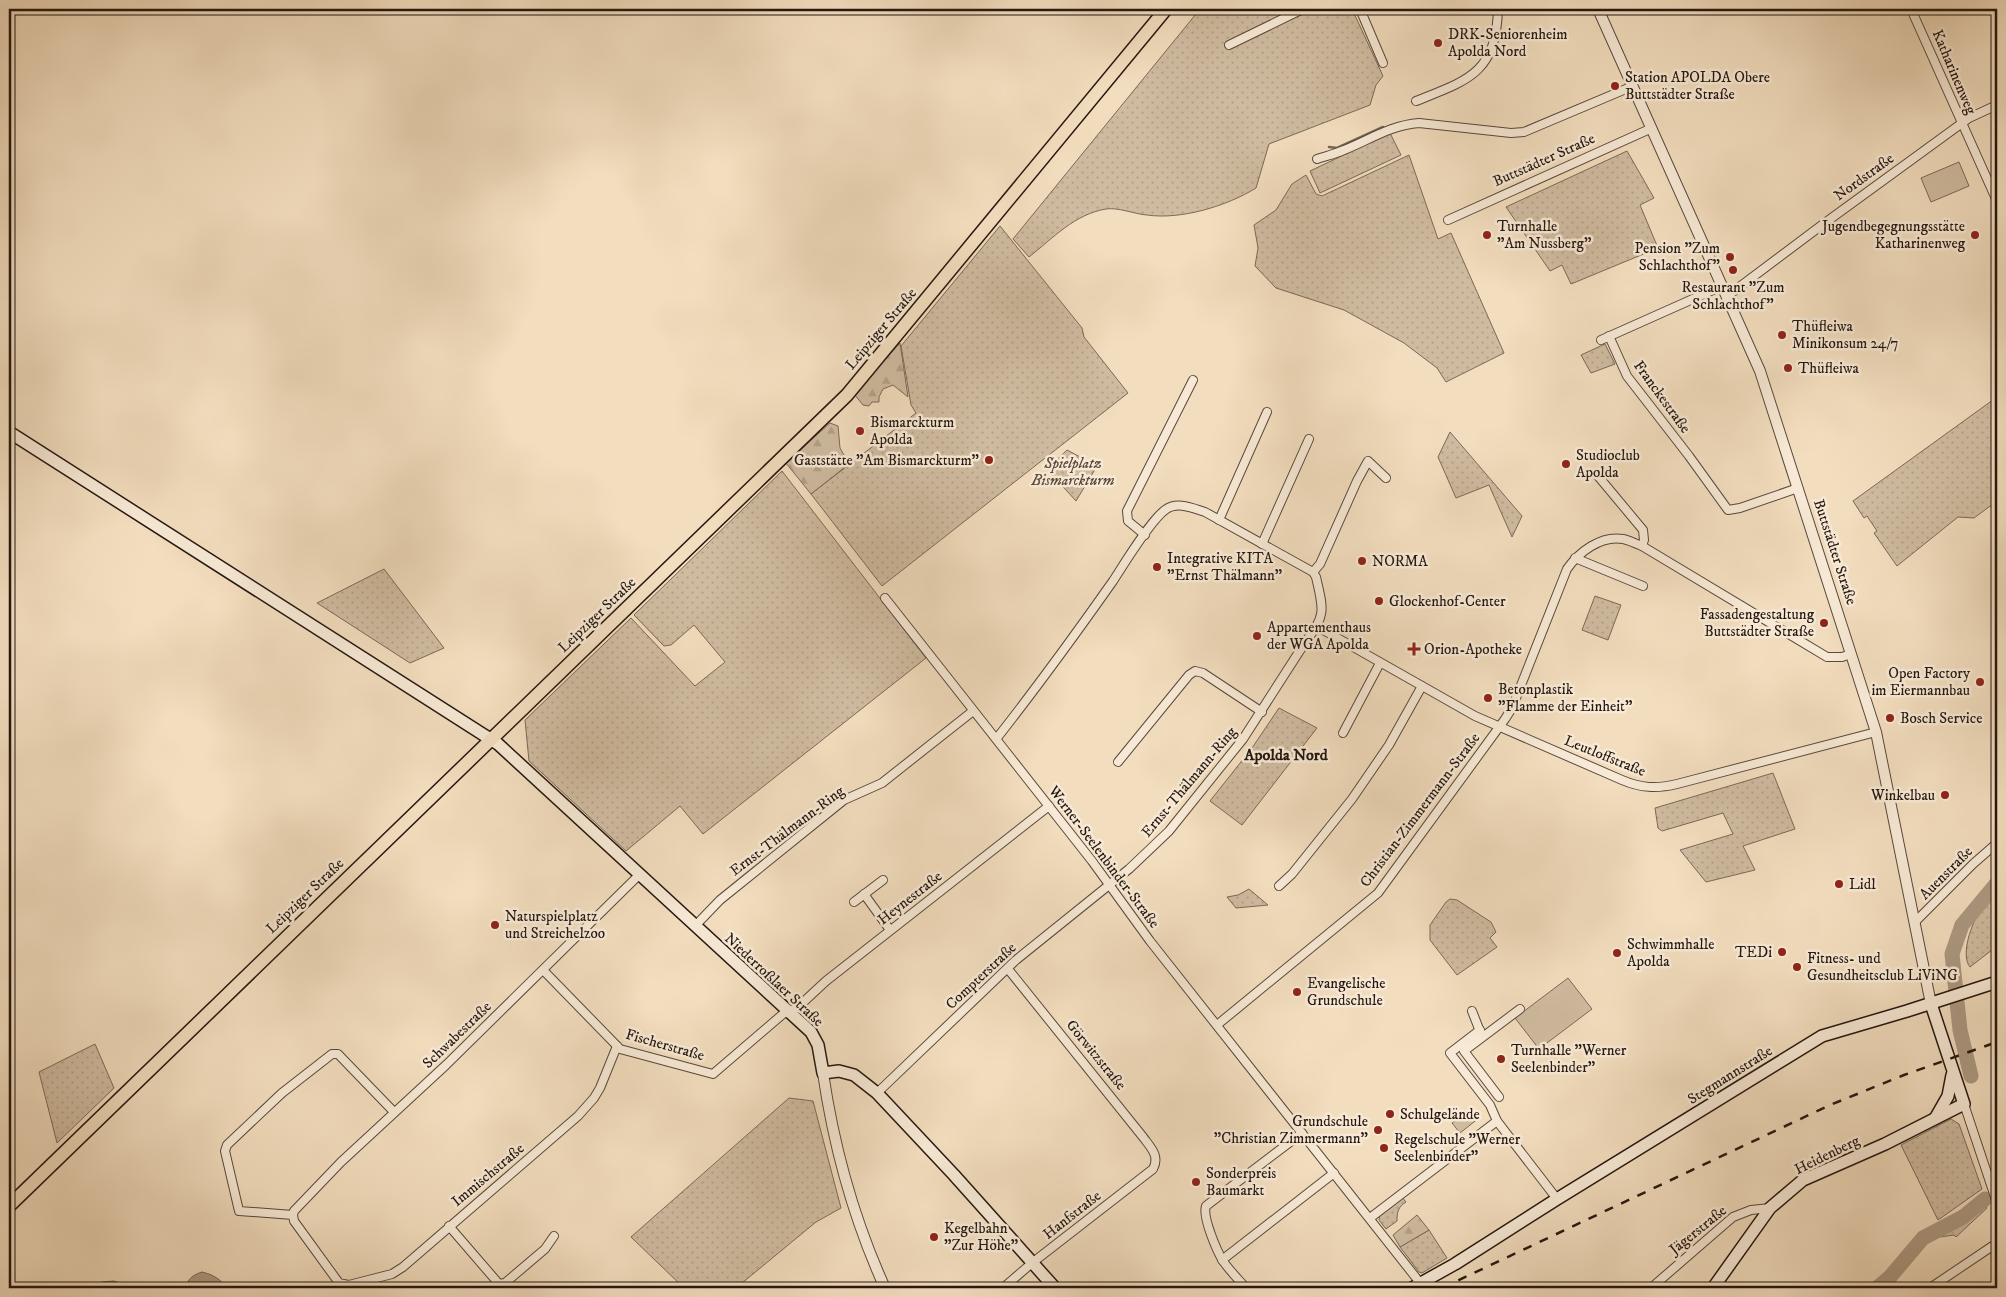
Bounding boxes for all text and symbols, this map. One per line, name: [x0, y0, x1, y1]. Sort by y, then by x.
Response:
place label: DRK-Seniorenheim Apolda Nord: [1448, 25, 1567, 61]
street label: Katharinenweg: [1928, 27, 1981, 118]
marker: DRK-Seniorenheim Apolda Nord: [1432, 37, 1444, 49]
place label: Station APOLDA Obere Buttstädter Straße: [1625, 68, 1770, 104]
marker: Station APOLDA Obere Buttstädter Straße: [1609, 80, 1621, 92]
street label: Buttstädter Straße: [1490, 129, 1598, 191]
street label: Nordstraße: [1830, 149, 1898, 205]
place label: Turnhalle "Am Nussberg": [1497, 217, 1591, 253]
place label: Jugendbegegnungsstätte Katharinenweg: [1820, 217, 1966, 253]
marker: Turnhalle "Am Nussberg": [1481, 229, 1493, 241]
marker: Jugendbegegnungsstätte Katharinenweg: [1969, 229, 1981, 241]
place label: Pension "Zum Schlachthof": [1635, 239, 1720, 275]
marker: Pension "Zum Schlachthof": [1724, 251, 1736, 263]
marker: Restaurant "Zum Schlachthof": [1727, 264, 1739, 276]
place label: Restaurant "Zum Schlachthof": [1682, 278, 1784, 314]
street label: Leipziger Straße: [841, 284, 921, 374]
place label: Thüfleiwa Minikonsum 24/7: [1792, 317, 1899, 353]
marker: Thüfleiwa Minikonsum 24/7: [1776, 329, 1788, 341]
street label: Franckestraße: [1629, 357, 1695, 437]
place label: Thüfleiwa: [1798, 359, 1859, 378]
marker: Thüfleiwa: [1782, 362, 1794, 374]
place label: Bismarckturm Apolda: [870, 413, 954, 449]
marker: Bismarckturm Apolda: [854, 425, 866, 437]
place label: Studioclub Apolda: [1576, 446, 1640, 482]
place label: Gaststätte "Am Bismarckturm": [794, 451, 979, 470]
marker: Gaststätte "Am Bismarckturm": [983, 454, 995, 466]
park label: Spielplatz Bismarckturm: [1031, 454, 1115, 490]
marker: Studioclub Apolda: [1560, 458, 1572, 470]
street label: Buttstädter Straße: [1809, 497, 1861, 607]
place label: Integrative KITA "Ernst Thälmann": [1167, 549, 1282, 585]
place label: NORMA: [1372, 552, 1428, 571]
marker: NORMA: [1356, 555, 1368, 567]
marker: Integrative KITA "Ernst Thälmann": [1151, 561, 1163, 573]
street label: Leipziger Straße: [554, 573, 640, 657]
place label: Glockenhof-Center: [1389, 592, 1506, 611]
marker: Glockenhof-Center: [1373, 595, 1385, 607]
place label: Fassadengestaltung Buttstädter Straße: [1700, 605, 1815, 641]
marker: Fassadengestaltung Buttstädter Straße: [1818, 617, 1830, 629]
place label: Appartementhaus der WGA Apolda: [1267, 618, 1371, 654]
marker: Appartementhaus der WGA Apolda: [1251, 630, 1263, 642]
place label: Orion-Apotheke: [1424, 640, 1522, 659]
marker: Orion-Apotheke: [1408, 643, 1420, 655]
place label: Open Factory im Eiermannbau: [1871, 664, 1971, 700]
marker: Open Factory im Eiermannbau: [1974, 676, 1986, 688]
place label: Betonplastik "Flamme der Einheit": [1498, 680, 1632, 716]
marker: Betonplastik "Flamme der Einheit": [1482, 692, 1494, 704]
place label: Bosch Service: [1900, 709, 1982, 728]
marker: Bosch Service: [1884, 712, 1896, 724]
street label: Ernst-Thälmann-Ring: [1137, 722, 1241, 841]
street label: Christian-Zimmermann-Straße: [1356, 729, 1484, 891]
street label: Leutloffstraße: [1561, 731, 1649, 781]
district label: Apolda Nord: [1243, 745, 1329, 765]
street label: Ernst-Thälmann-Ring: [726, 781, 849, 880]
street label: Werner-Seelenbinder-Straße: [1044, 781, 1164, 932]
place label: Winkelbau: [1870, 786, 1935, 805]
marker: Winkelbau: [1939, 789, 1951, 801]
street label: Auenstraße: [1915, 842, 1977, 904]
street label: Leipziger Straße: [262, 854, 348, 938]
street label: Heynestraße: [874, 867, 946, 929]
place label: Lidl: [1849, 875, 1876, 894]
marker: Lidl: [1833, 878, 1845, 890]
place label: Naturspielplatz und Streichelzoo: [505, 907, 605, 943]
marker: Naturspielplatz und Streichelzoo: [489, 919, 501, 931]
street label: Niederroßlaer Straße: [720, 929, 828, 1031]
place label: Schwimmhalle Apolda: [1627, 935, 1715, 971]
street label: Compterstraße: [942, 938, 1020, 1014]
place label: TEDi: [1735, 943, 1772, 962]
marker: TEDi: [1776, 946, 1788, 958]
marker: Schwimmhalle Apolda: [1611, 947, 1623, 959]
place label: Fitness- und Gesundheitsclub LiViNG: [1807, 949, 1958, 985]
marker: Fitness- und Gesundheitsclub LiViNG: [1791, 961, 1803, 973]
place label: Evangelische Grundschule: [1307, 974, 1386, 1010]
marker: Evangelische Grundschule: [1291, 986, 1303, 998]
street label: Schwabestraße: [419, 997, 495, 1073]
street label: Görwitzstraße: [1062, 1016, 1130, 1094]
street label: Fischerstraße: [623, 1025, 707, 1065]
place label: Turnhalle "Werner Seelenbinder": [1511, 1041, 1627, 1077]
street label: Stegmannstraße: [1684, 1041, 1776, 1109]
marker: Turnhalle "Werner Seelenbinder": [1495, 1053, 1507, 1065]
place label: Schulgelände: [1400, 1105, 1480, 1124]
marker: Schulgelände: [1384, 1108, 1396, 1120]
place label: Grundschule "Christian Zimmermann": [1214, 1112, 1368, 1148]
marker: Grundschule "Christian Zimmermann": [1372, 1124, 1384, 1136]
place label: Regelschule "Werner Seelenbinder": [1394, 1130, 1521, 1166]
street label: Heidenberg: [1791, 1131, 1863, 1179]
street label: Immischstraße: [448, 1139, 528, 1211]
marker: Regelschule "Werner Seelenbinder": [1378, 1142, 1390, 1154]
place label: Sonderpreis Baumarkt: [1206, 1164, 1276, 1200]
marker: Sonderpreis Baumarkt: [1190, 1176, 1202, 1188]
street label: Hanfstraße: [1039, 1186, 1105, 1244]
street label: Jägerstraße: [1664, 1201, 1731, 1260]
place label: Kegelbahn "Zur Höhe": [944, 1219, 1018, 1255]
marker: Kegelbahn "Zur Höhe": [928, 1231, 940, 1243]

